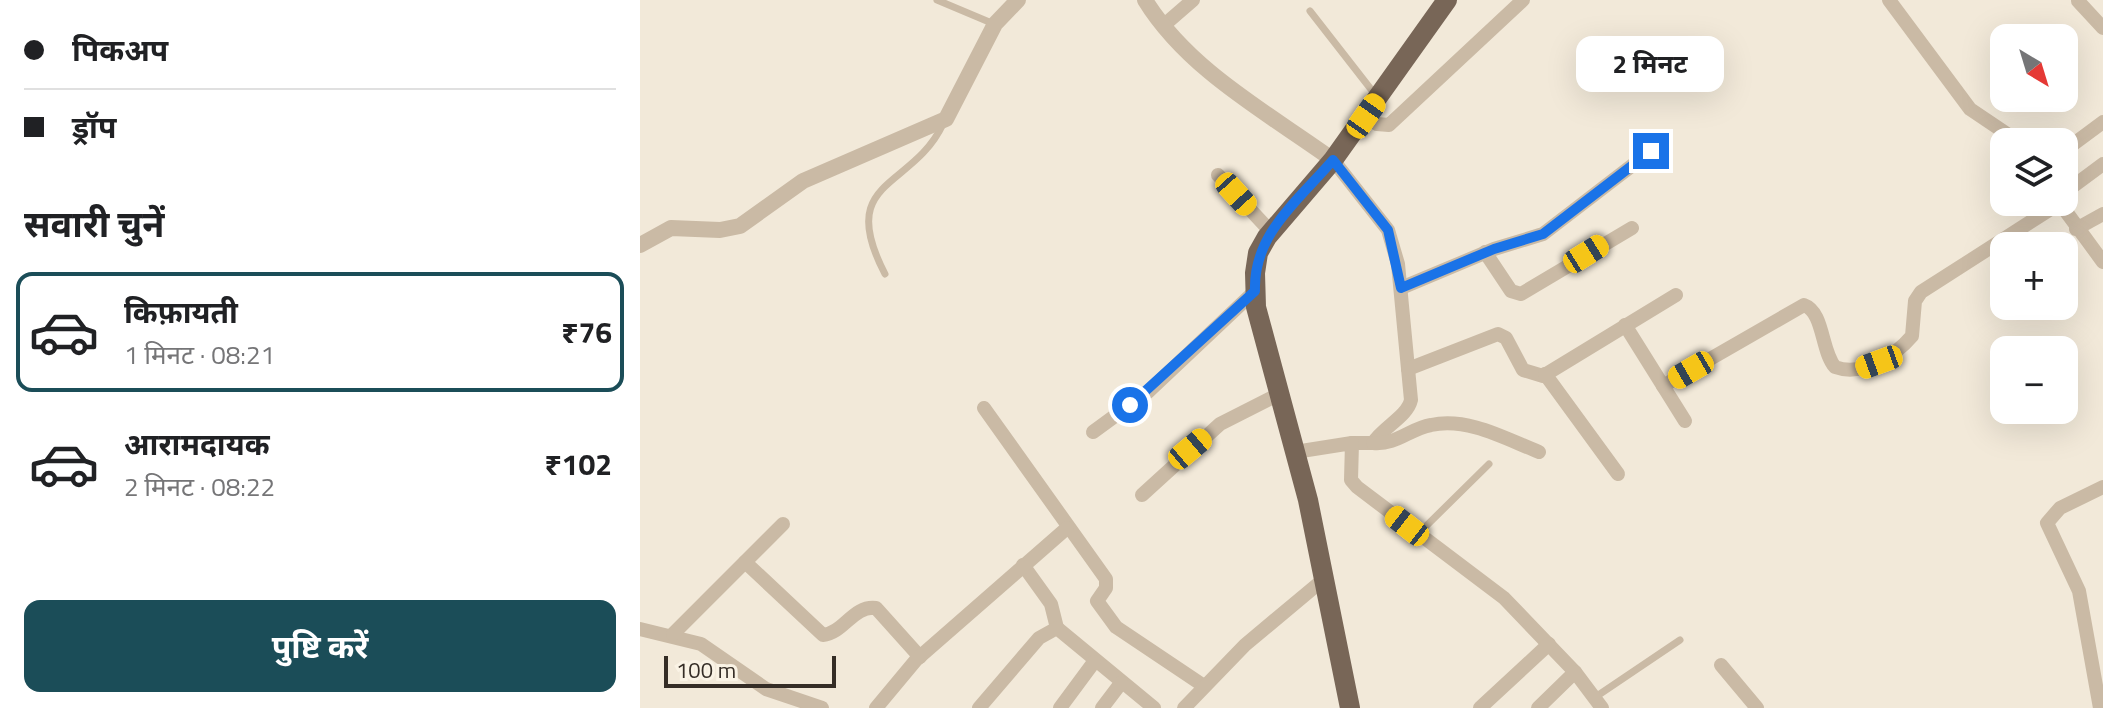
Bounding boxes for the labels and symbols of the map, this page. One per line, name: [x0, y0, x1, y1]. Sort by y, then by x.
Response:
north arrow: [1990, 24, 2078, 112]
callout: 2 मिनट: [1577, 35, 1725, 91]
car: [1342, 89, 1390, 143]
route end: [1633, 133, 1669, 169]
car: [1211, 168, 1261, 220]
car: [1559, 231, 1613, 277]
car: [1852, 343, 1906, 381]
car: [1664, 348, 1718, 392]
route start: [1112, 387, 1148, 423]
car: [1164, 424, 1216, 474]
car: [1381, 502, 1433, 550]
scale bar: [664, 652, 836, 688]

